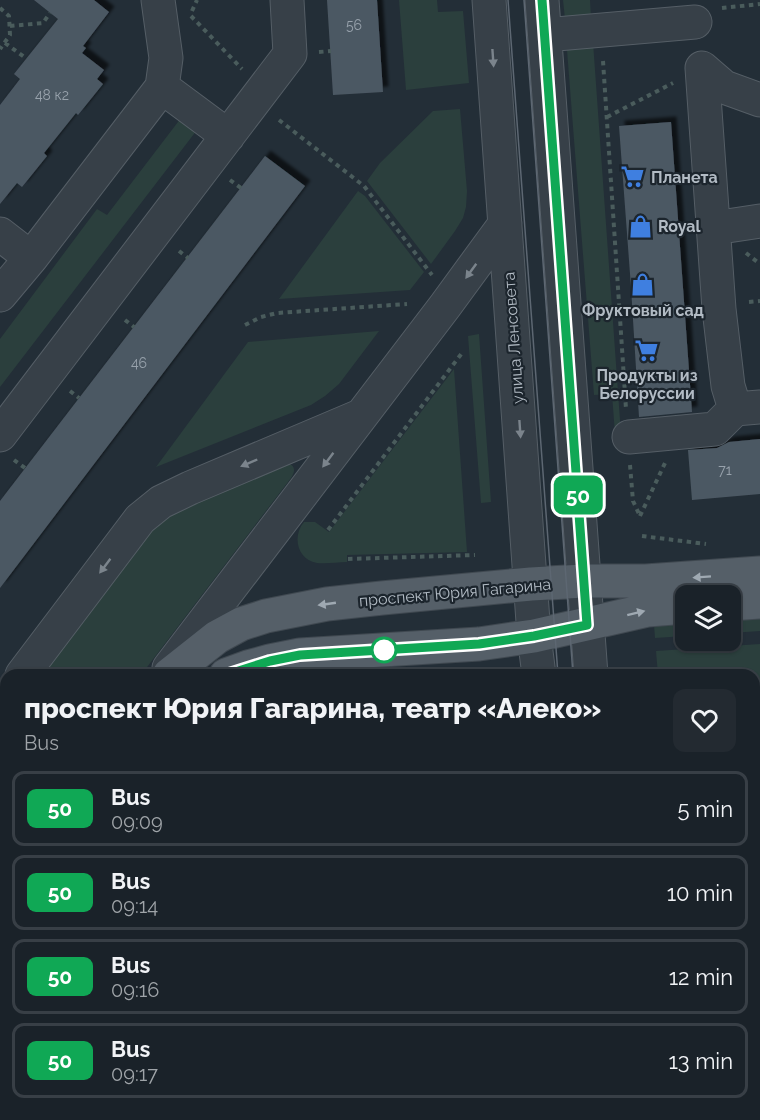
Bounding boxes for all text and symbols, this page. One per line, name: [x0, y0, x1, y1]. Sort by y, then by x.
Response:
house number: 56: [346, 17, 362, 33]
one-way arrow: [489, 49, 498, 68]
house number: 48 к2: [35, 87, 69, 103]
supermarket icon: Планета: [620, 164, 646, 190]
place label: Планета: [651, 168, 718, 187]
shop icon: Royal: [627, 213, 653, 239]
place label: Royal: [658, 217, 702, 236]
one-way arrow: [465, 264, 477, 279]
street label: улица Ленсовета: [499, 271, 528, 405]
shop icon: Фруктовый сад: [630, 272, 656, 298]
place label: Фруктовый сад: [582, 301, 704, 320]
supermarket icon: Продукты из Белоруссии: [634, 337, 660, 363]
house number: 46: [131, 355, 147, 371]
place label: Продукты из Белоруссии: [596, 366, 698, 403]
one-way arrow: [515, 420, 525, 439]
one-way arrow: [322, 453, 334, 468]
one-way arrow: [240, 459, 258, 468]
house number: 71: [718, 462, 732, 478]
line badge: 50: [551, 476, 605, 514]
text: 50: [566, 483, 590, 508]
one-way arrow: [99, 558, 111, 573]
one-way arrow: [692, 572, 711, 582]
street label: проспект Юрия Гагарина: [358, 575, 552, 610]
map controls: [675, 585, 741, 651]
button: layers: [675, 585, 741, 651]
one-way arrow: [317, 600, 336, 609]
one-way arrow: [626, 607, 645, 617]
unlabelled marker: [371, 637, 397, 663]
button: heart: [673, 689, 736, 752]
text: проспект Юрия Гагарина, театр «Алеко»: [24, 692, 601, 725]
text: Bus: [24, 731, 59, 755]
text: Bus: [111, 784, 150, 810]
text: 50: [48, 796, 72, 821]
text: 5 min: [678, 796, 733, 822]
text: 09:09: [111, 810, 163, 834]
text: Bus: [111, 868, 150, 894]
text: 50: [48, 880, 72, 905]
text: 10 min: [667, 880, 733, 906]
text: 09:14: [111, 894, 158, 918]
text: Bus: [111, 952, 150, 978]
text: 50: [48, 964, 72, 989]
text: 12 min: [669, 964, 733, 990]
text: 09:16: [111, 978, 159, 1002]
text: Bus: [111, 1036, 150, 1062]
text: 50: [48, 1048, 72, 1073]
text: 13 min: [668, 1048, 733, 1074]
text: 09:17: [111, 1062, 158, 1086]

